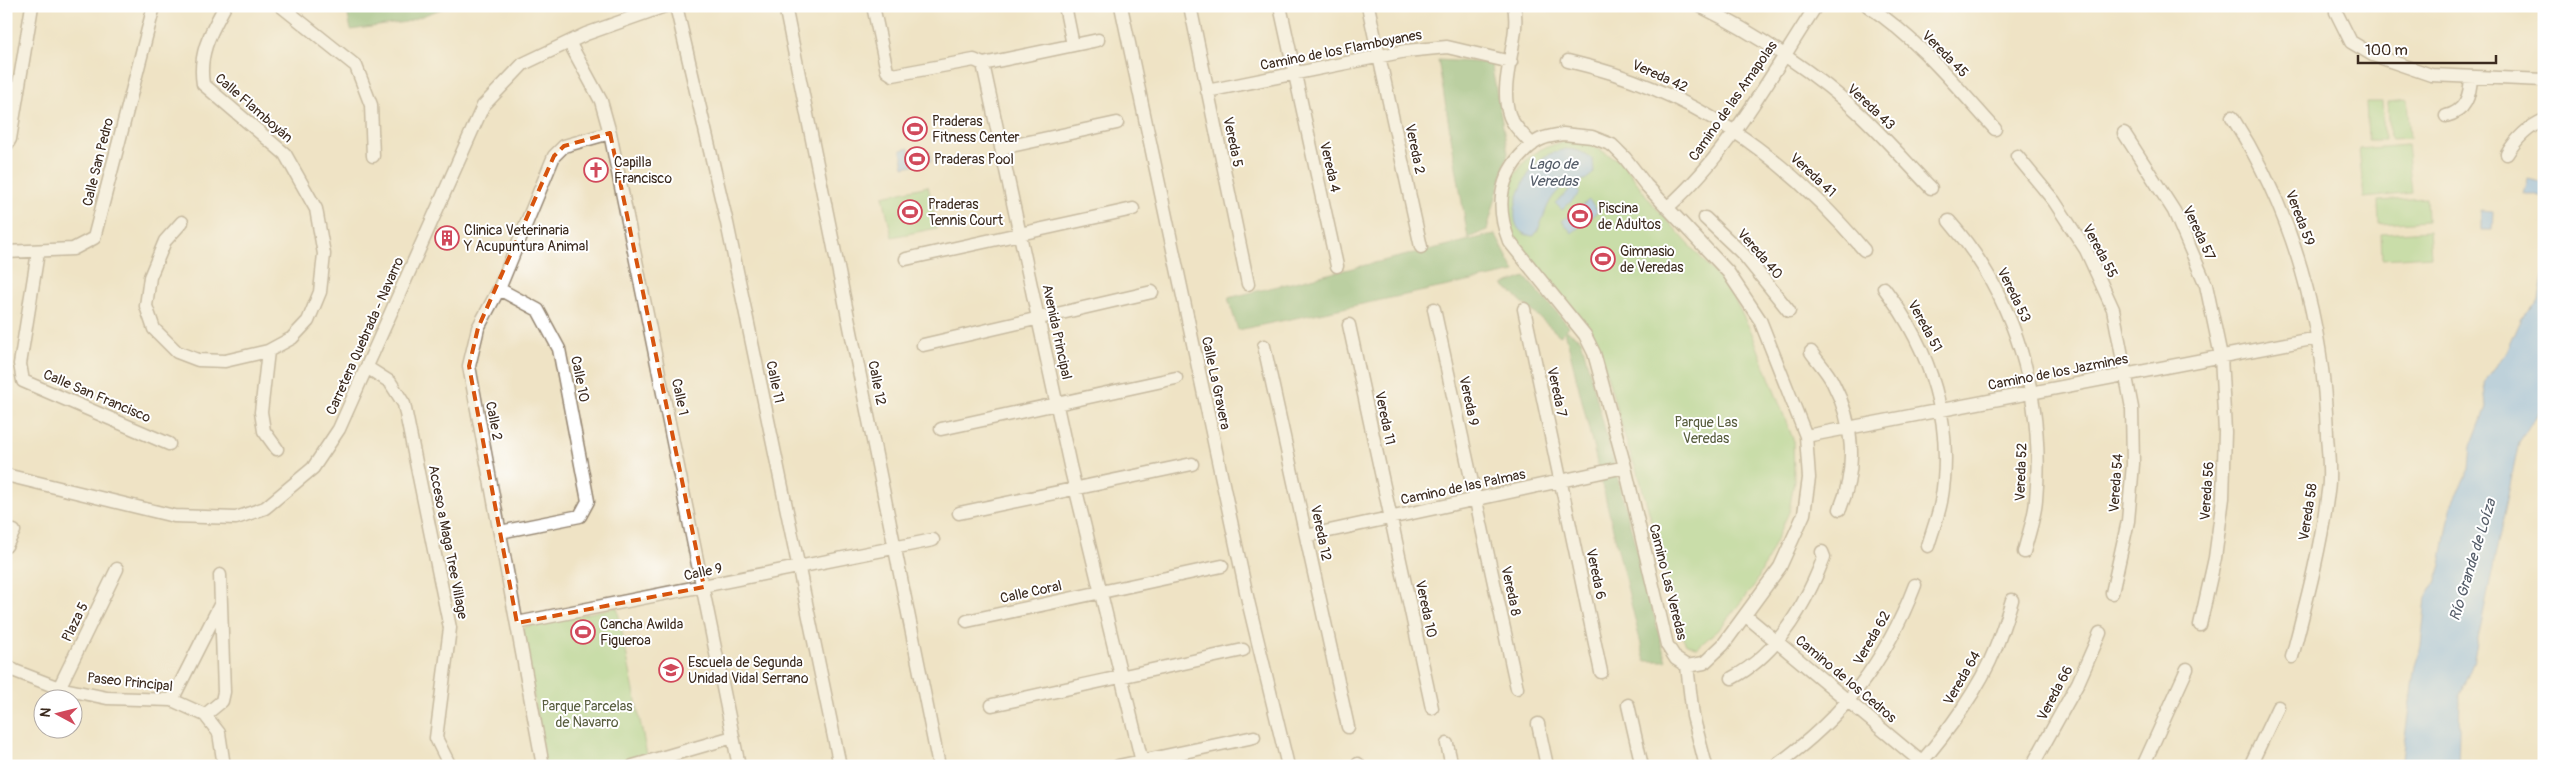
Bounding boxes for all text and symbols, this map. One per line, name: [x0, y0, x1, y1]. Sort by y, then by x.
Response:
street label: Camino de los Flamboyanes: [1259, 26, 1424, 74]
street label: Vereda 45: [1918, 27, 1972, 81]
scale bar: [2358, 32, 2495, 64]
street label: Camino de las Amapolas: [1685, 37, 1781, 164]
text: 100 m: [2365, 41, 2408, 60]
street label: Vereda 42: [1629, 56, 1691, 96]
street label: Calle Flamboyán: [212, 70, 296, 146]
street label: Vereda 43: [1844, 81, 1899, 134]
place label: Praderas Fitness Center: [932, 113, 1020, 146]
street label: Calle San Pedro: [79, 115, 117, 208]
street label: Vereda 5: [1219, 115, 1247, 169]
sports icon: Praderas Fitness Center: [902, 116, 928, 142]
street label: Vereda 2: [1401, 122, 1429, 176]
street label: Vereda 4: [1316, 140, 1344, 194]
sports icon: Praderas Pool: [904, 146, 930, 172]
street label: Vereda 41: [1786, 149, 1840, 201]
place label: Praderas Pool: [934, 151, 1014, 168]
place label: Capilla Francisco: [614, 154, 672, 187]
water label: Lago de Veredas: [1528, 155, 1580, 191]
church icon: Capilla Francisco: [583, 157, 609, 183]
street label: Vereda 59: [2282, 188, 2318, 248]
place label: Praderas Tennis Court: [928, 196, 1003, 229]
sports icon: Praderas Tennis Court: [897, 199, 923, 225]
place label: Piscina de Adultos: [1598, 200, 1661, 233]
sports icon: Piscina de Adultos: [1567, 203, 1593, 229]
street label: Vereda 57: [2179, 203, 2219, 264]
street label: Vereda 55: [2079, 221, 2121, 281]
place label: Clinica Veterinaria Y Acupuntura Animal: [463, 222, 589, 255]
building icon: Clinica Veterinaria Y Acupuntura Animal: [434, 225, 460, 251]
street label: Vereda 40: [1734, 225, 1786, 283]
place label: Gimnasio de Veredas: [1620, 243, 1684, 276]
sports icon: Gimnasio de Veredas: [1590, 246, 1616, 272]
street label: Carretera Quebrada - Navarro: [322, 254, 408, 418]
street label: Vereda 53: [1993, 265, 2035, 325]
street label: Avenida Principal: [1039, 283, 1075, 381]
street label: Vereda 51: [1904, 297, 1946, 355]
street label: Calle La Gravera: [1198, 335, 1234, 431]
street label: Camino de los Jazmines: [1987, 350, 2130, 394]
street label: Calle 10: [567, 354, 593, 404]
street label: Calle 11: [762, 359, 788, 405]
street label: Calle 12: [864, 359, 890, 407]
street label: Vereda 7: [1543, 365, 1571, 419]
street label: Calle San Francisco: [41, 366, 154, 426]
street label: Vereda 9: [1455, 375, 1483, 427]
street label: Calle 1: [668, 377, 692, 417]
street label: Vereda 11: [1371, 390, 1399, 446]
street label: Calle 2: [482, 400, 506, 442]
park label: Parque Las Veredas: [1675, 414, 1738, 447]
street label: Vereda 52: [2011, 442, 2031, 502]
street label: Vereda 54: [2105, 453, 2127, 513]
street label: Vereda 56: [2196, 461, 2218, 521]
street label: Acceso a Maga Tree Village: [425, 463, 471, 621]
street label: Camino de las Palmas: [1399, 465, 1528, 509]
street label: Vereda 58: [2295, 482, 2321, 542]
water label: Río Grande de Loíza: [2445, 496, 2501, 623]
street label: Vereda 12: [1307, 504, 1335, 563]
street label: Camino Las Veredas: [1645, 522, 1691, 642]
street label: Vereda 6: [1582, 547, 1610, 601]
street label: Calle 9: [682, 560, 724, 584]
street label: Vereda 8: [1497, 565, 1525, 617]
street label: Calle Coral: [999, 577, 1063, 607]
street label: Vereda 10: [1412, 579, 1440, 639]
street label: Plaza 5: [58, 599, 92, 645]
street label: Vereda 62: [1850, 608, 1894, 668]
place label: Cancha Awilda Figueroa: [600, 616, 683, 649]
sports icon: Cancha Awilda Figueroa: [570, 619, 596, 645]
street label: Camino de los Cedros: [1792, 632, 1901, 727]
street label: Vereda 64: [1940, 648, 1984, 708]
place label: Escuela de Segunda Unidad Vidal Serrano: [688, 654, 809, 687]
school or university icon: Escuela de Segunda Unidad Vidal Serrano: [658, 657, 684, 683]
street label: Vereda 66: [2033, 663, 2077, 723]
street label: Paseo Principal: [86, 669, 174, 695]
north arrow: [32, 690, 82, 740]
park label: Parque Parcelas de Navarro: [542, 698, 633, 731]
text: N: [37, 707, 55, 718]

